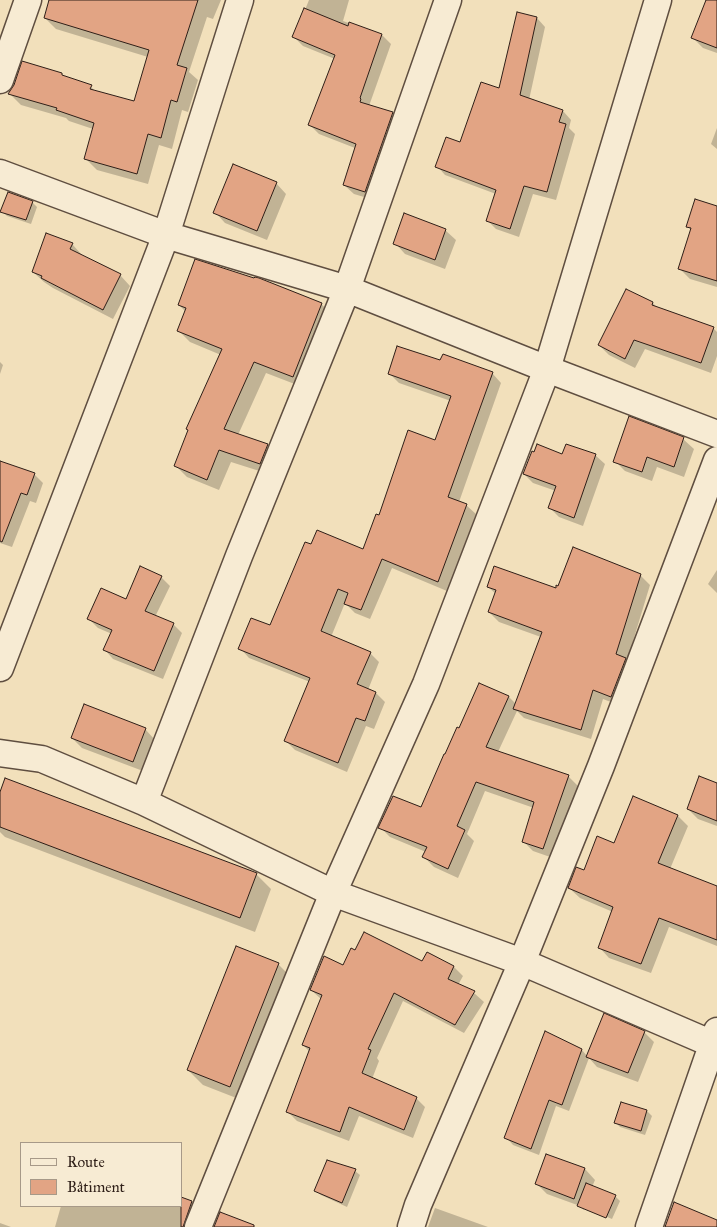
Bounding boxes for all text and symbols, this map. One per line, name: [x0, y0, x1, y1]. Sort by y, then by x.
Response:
legend: [20, 1142, 182, 1207]
text: Route: [67, 1153, 105, 1171]
text: Bâtiment: [67, 1178, 125, 1196]

